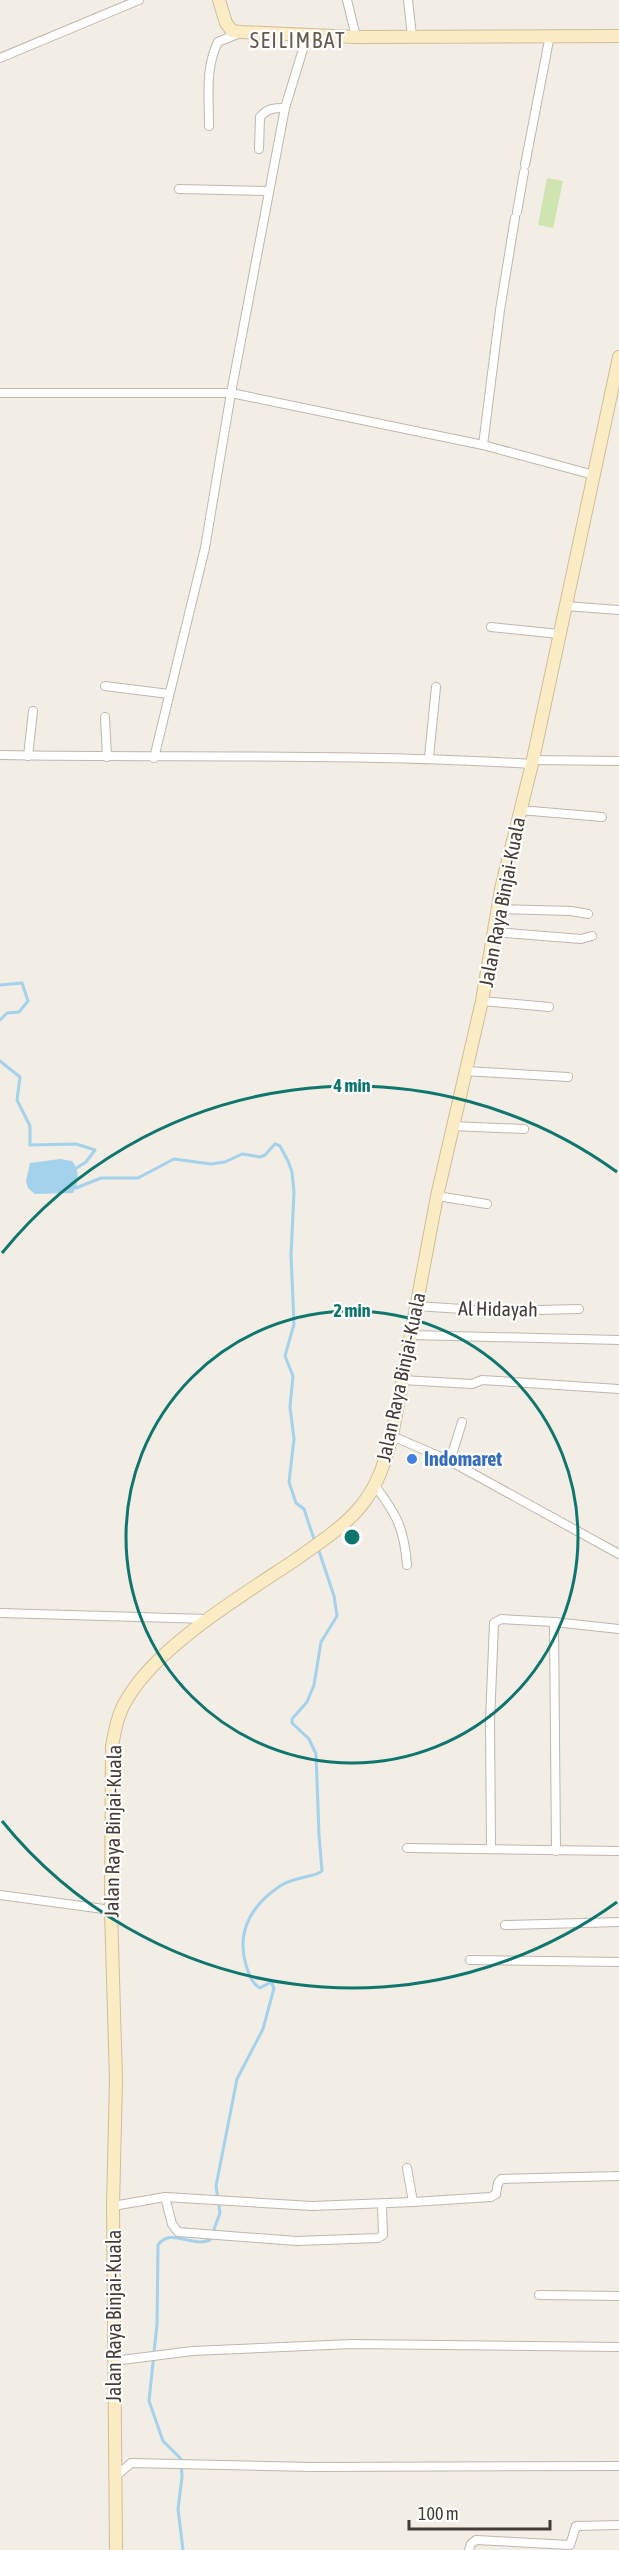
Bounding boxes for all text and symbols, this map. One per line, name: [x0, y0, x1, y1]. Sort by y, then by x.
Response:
district label: SEILIMBAT: [250, 27, 346, 53]
street label: Jalan Raya Binjai-Kuala: [474, 815, 529, 989]
text: 4 min: [333, 1075, 371, 1096]
street label: Jalan Raya Binjai-Kuala: [371, 1290, 430, 1464]
street label: Al Hidayah: [458, 1296, 538, 1321]
text: 2 min: [334, 1300, 371, 1321]
place label: Indomaret: [424, 1447, 502, 1470]
marker: Indomaret: [405, 1452, 419, 1466]
centre of rings: [342, 1527, 362, 1547]
street label: Jalan Raya Binjai-Kuala: [99, 1745, 126, 1917]
street label: Jalan Raya Binjai-Kuala: [102, 2230, 125, 2402]
scale bar: [409, 2493, 550, 2531]
text: 100 m: [418, 2503, 459, 2524]

